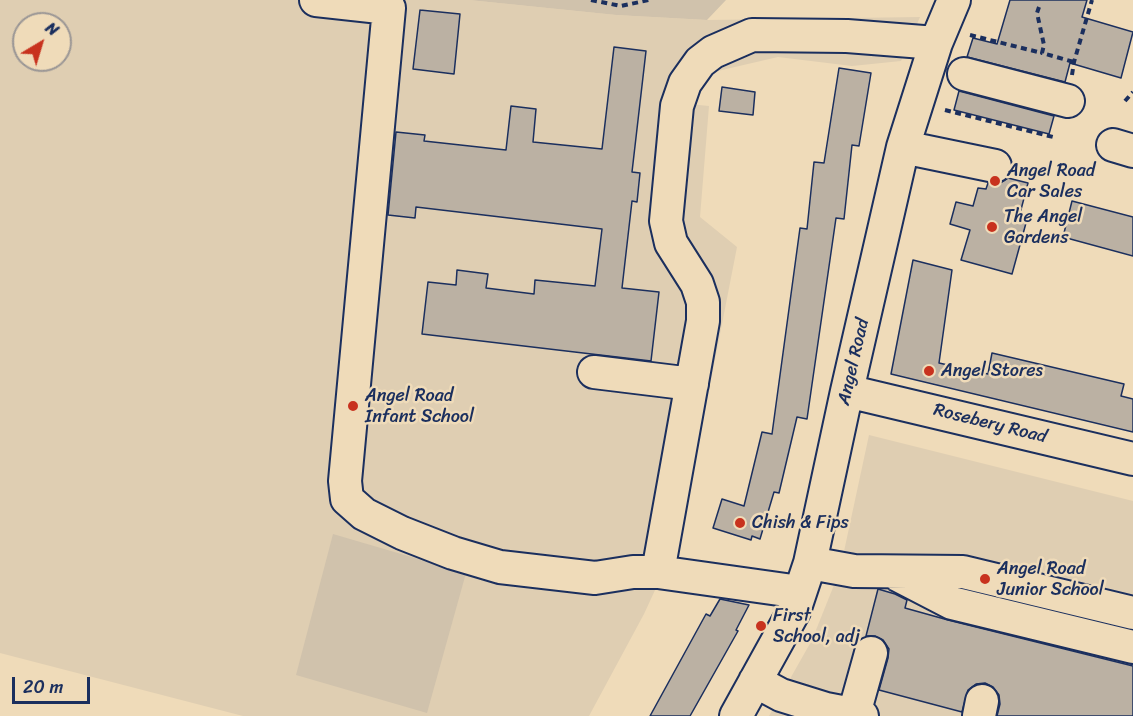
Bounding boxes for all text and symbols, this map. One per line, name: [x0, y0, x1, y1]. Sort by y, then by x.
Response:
north arrow: [12, 12, 72, 72]
text: N: [39, 14, 65, 44]
place label: Angel Road Car Sales: [1007, 160, 1095, 202]
marker: Angel Road Car Sales: [988, 174, 1002, 188]
place label: The Angel Gardens: [1004, 206, 1082, 248]
marker: The Angel Gardens: [985, 220, 999, 234]
street label: Angel Road: [834, 317, 874, 407]
place label: Angel Stores: [941, 360, 1043, 382]
marker: Angel Stores: [922, 364, 936, 378]
place label: Angel Road Infant School: [365, 385, 474, 428]
marker: Angel Road Infant School: [346, 399, 360, 413]
street label: Rosebery Road: [931, 400, 1049, 448]
place label: Chish & Fips: [752, 512, 849, 534]
marker: Chish & Fips: [733, 516, 747, 530]
place label: Angel Road Junior School: [997, 558, 1104, 600]
marker: Angel Road Junior School: [978, 572, 992, 586]
place label: First School, adj: [773, 605, 860, 648]
marker: First School, adj: [754, 619, 768, 633]
scale bar: [15, 665, 93, 703]
text: 20 m: [23, 671, 63, 703]

